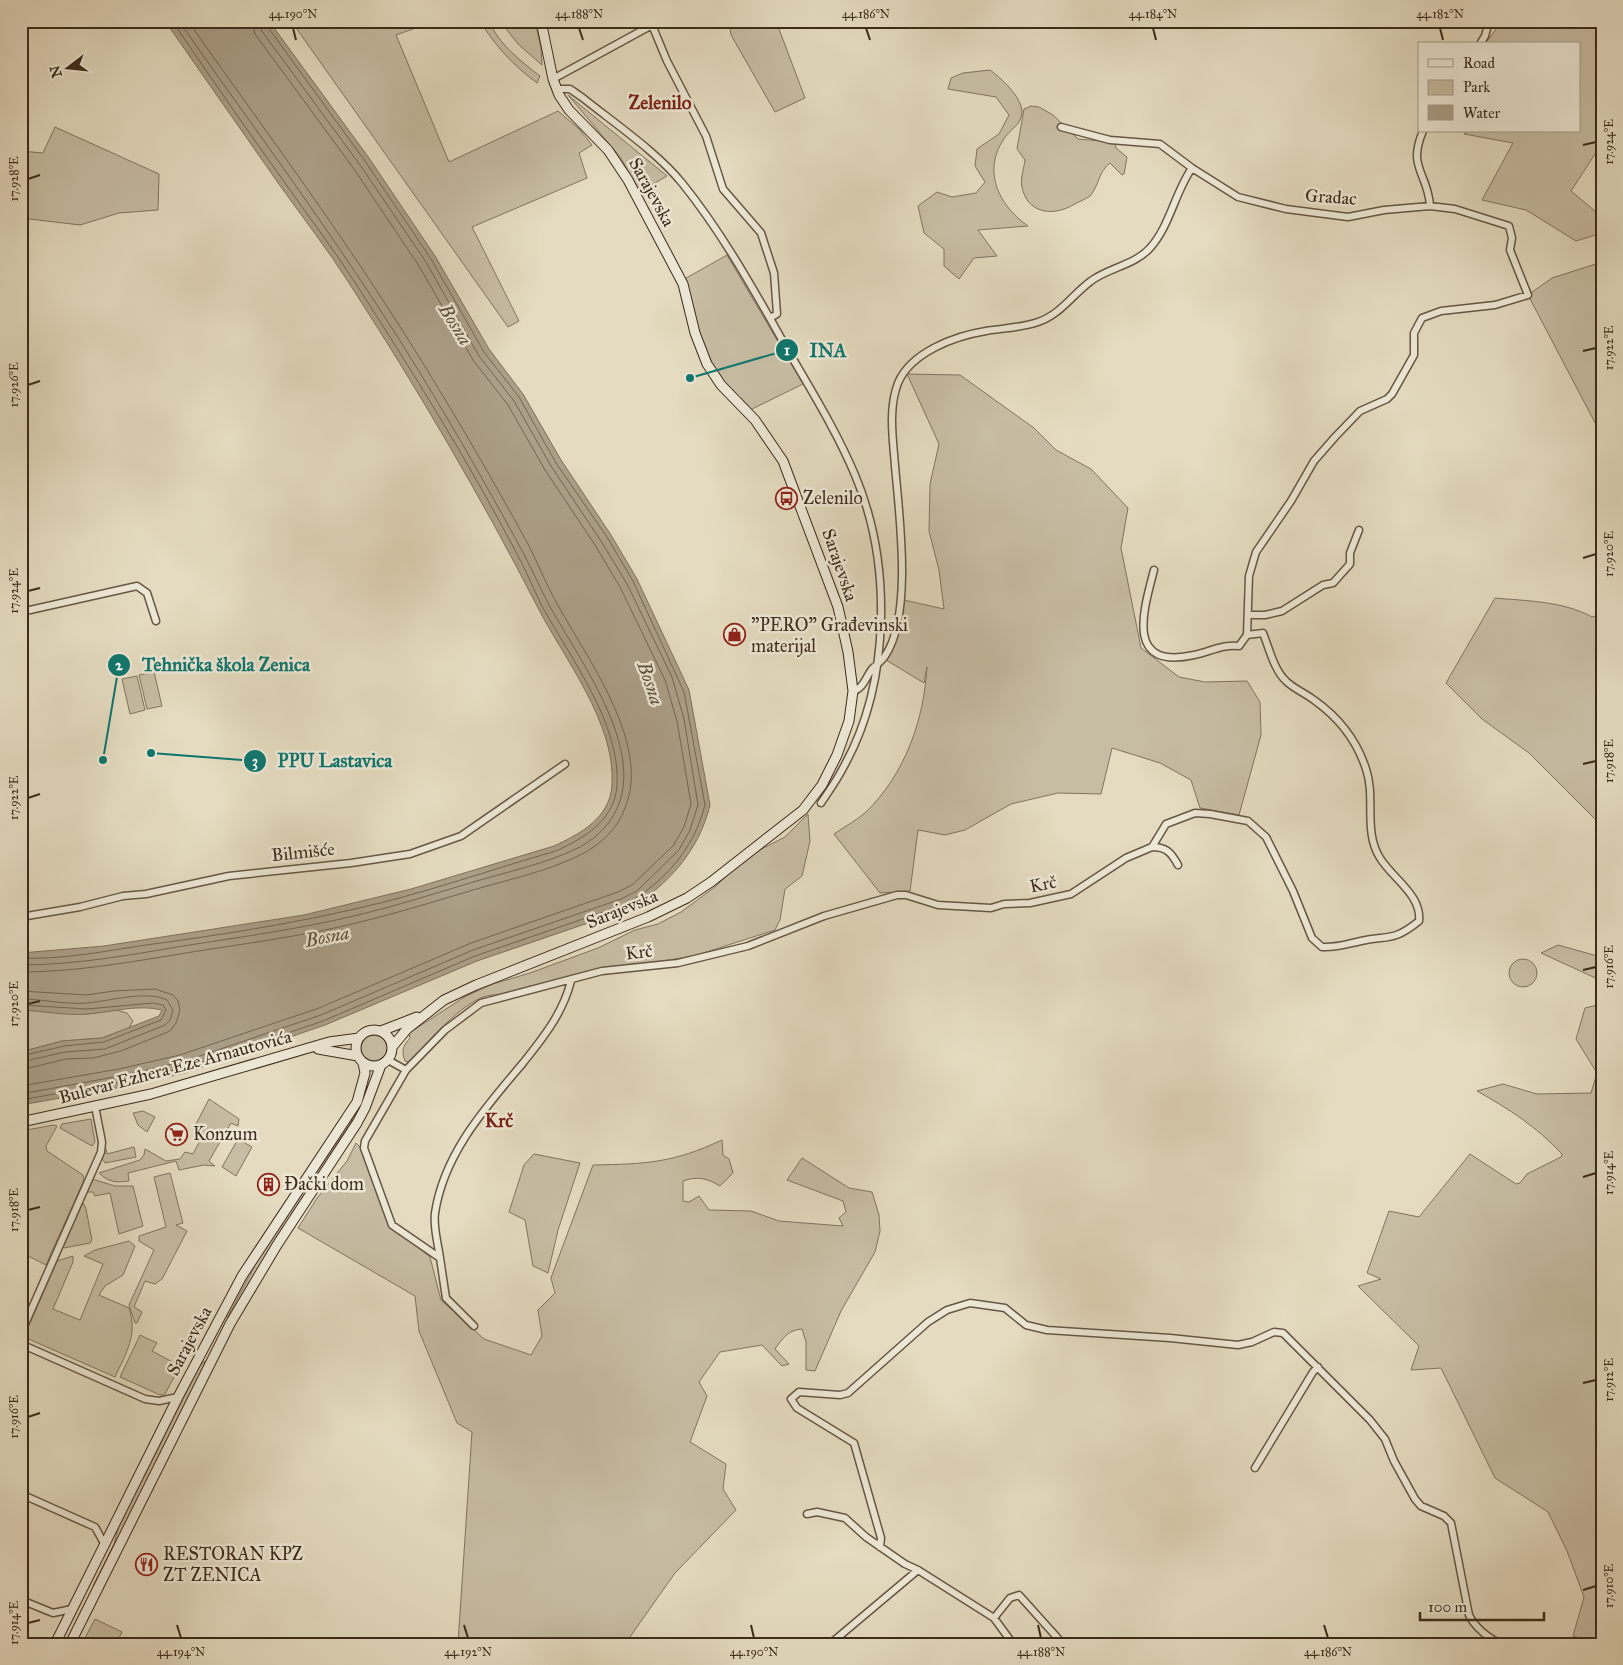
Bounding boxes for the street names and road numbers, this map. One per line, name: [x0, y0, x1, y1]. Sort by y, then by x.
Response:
street label: Sarajevska: [624, 154, 680, 231]
street label: Gradac: [1304, 184, 1358, 210]
street label: Sarajevska: [817, 526, 863, 605]
street label: Bilmišće: [270, 838, 336, 866]
street label: Krč: [1028, 871, 1059, 897]
street label: Sarajevska: [583, 885, 661, 933]
street label: Krč: [624, 940, 654, 964]
street label: Bulevar Ezhera Eze Arnautovića: [56, 1025, 294, 1109]
street label: Sarajevska: [162, 1302, 217, 1379]

